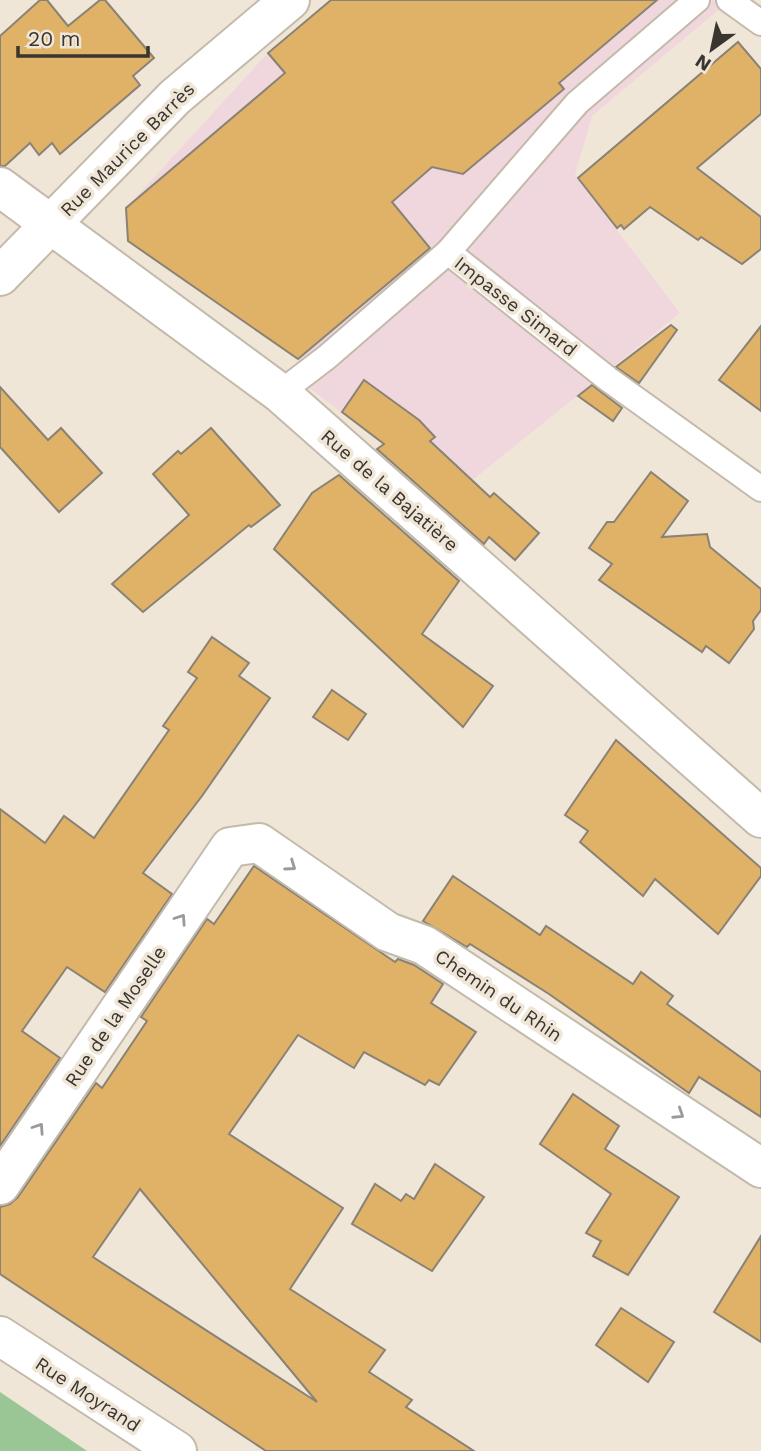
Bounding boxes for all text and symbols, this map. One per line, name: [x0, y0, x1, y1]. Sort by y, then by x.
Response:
scale bar: [18, 14, 147, 58]
north arrow: [677, 14, 747, 84]
text: 20 m: [28, 26, 80, 51]
text: N: [691, 49, 715, 76]
street label: Rue Maurice Barrès: [55, 77, 199, 221]
street label: Impasse Simard: [450, 251, 582, 361]
street label: Rue de la Bajatière: [316, 424, 463, 556]
one-way arrow: [283, 858, 296, 870]
one-way arrow: [173, 914, 185, 927]
street label: Rue de la Moselle: [60, 942, 171, 1091]
street label: Chemin du Rhin: [431, 944, 567, 1046]
one-way arrow: [672, 1105, 685, 1118]
one-way arrow: [31, 1122, 44, 1135]
street label: Rue Moyrand: [31, 1352, 145, 1437]

